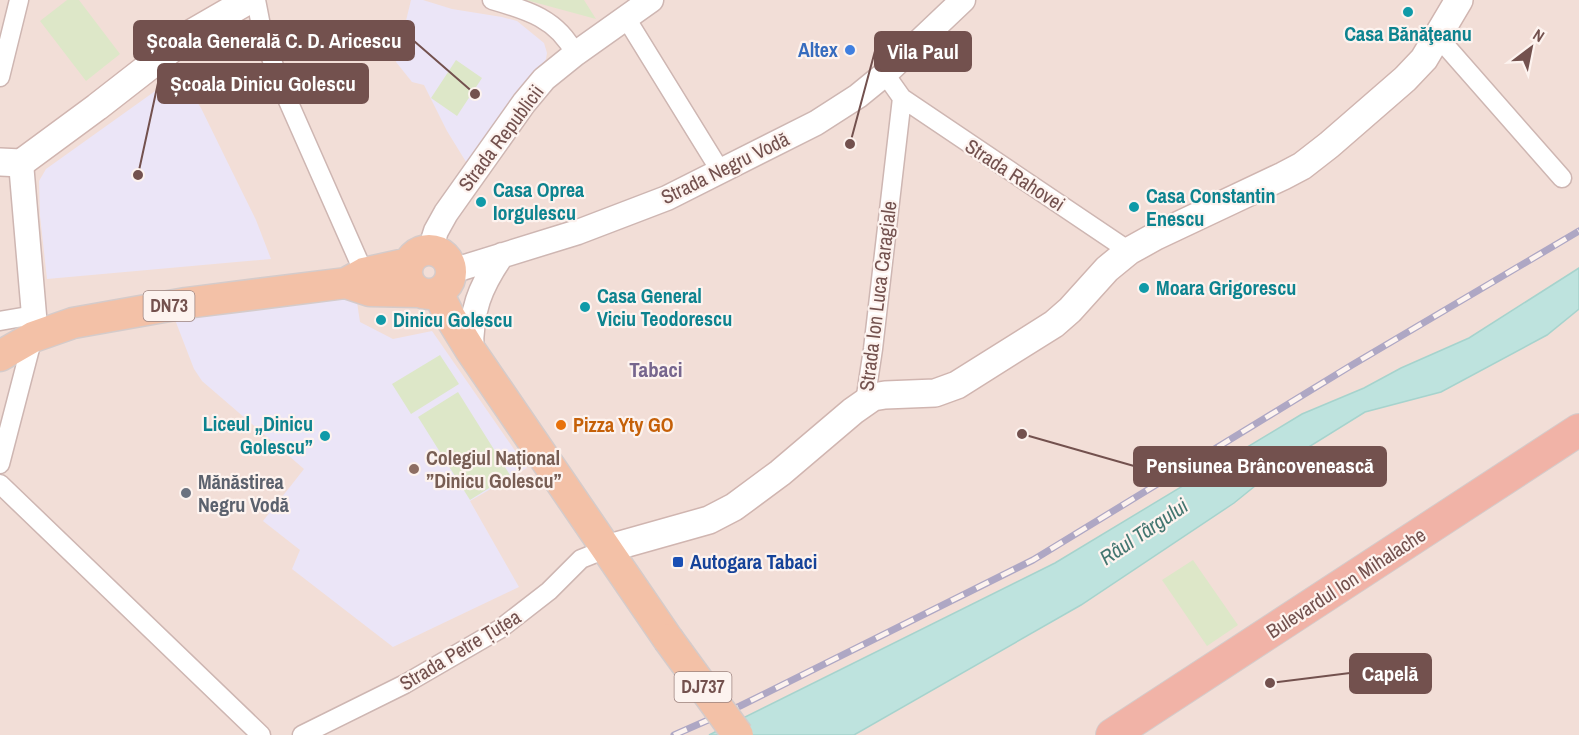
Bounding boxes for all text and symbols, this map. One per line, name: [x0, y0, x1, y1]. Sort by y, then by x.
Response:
marker: Casa Bănăţeanu: [1401, 5, 1415, 19]
north arrow: [1501, 18, 1561, 78]
place label: Casa Bănăţeanu: [1344, 20, 1472, 47]
callout: Școala Generală C. D. Aricescu: [134, 21, 414, 60]
text: N: [1529, 23, 1549, 47]
text: Școala Generală C. D. Aricescu: [147, 26, 401, 55]
callout: Vila Paul: [875, 32, 971, 71]
place label: Altex: [798, 36, 839, 63]
text: Vila Paul: [887, 37, 959, 66]
marker: Altex: [843, 43, 857, 57]
callout: Școala Dinicu Golescu: [158, 64, 368, 103]
text: Școala Dinicu Golescu: [170, 69, 356, 98]
street label: Strada Republicii: [452, 79, 550, 196]
street label: Strada Negru Vodă: [656, 125, 793, 210]
street label: Strada Rahovei: [960, 132, 1070, 217]
place label: Casa Oprea Iorgulescu: [493, 176, 584, 226]
place label: Casa Constantin Enescu: [1146, 182, 1275, 232]
marker: Casa Oprea Iorgulescu: [474, 195, 488, 209]
street label: Strada Ion Luca Caragiale: [852, 199, 903, 393]
marker: Casa Constantin Enescu: [1127, 200, 1141, 214]
place label: Moara Grigorescu: [1156, 274, 1296, 301]
marker: Moara Grigorescu: [1137, 281, 1151, 295]
place label: Casa General Viciu Teodorescu: [597, 282, 732, 332]
road number: DN73: [144, 291, 195, 321]
marker: Casa General Viciu Teodorescu: [578, 300, 592, 314]
place label: Dinicu Golescu: [393, 306, 512, 333]
marker: Dinicu Golescu: [374, 313, 388, 327]
district label: Tabaci: [629, 355, 683, 384]
place label: Liceul „Dinicu Golescu”: [203, 410, 313, 460]
place label: Pizza Yty GO: [573, 411, 674, 438]
marker: Pizza Yty GO: [554, 418, 568, 432]
marker: Liceul „Dinicu Golescu”: [318, 429, 332, 443]
place label: Colegiul Național ”Dinicu Golescu”: [426, 444, 562, 494]
callout: Pensiunea Brâncovenească: [1134, 447, 1386, 486]
text: Pensiunea Brâncovenească: [1146, 451, 1374, 480]
marker: Colegiul Național ”Dinicu Golescu”: [407, 462, 421, 476]
place label: Mănăstirea Negru Vodă: [198, 468, 289, 518]
marker: Mănăstirea Negru Vodă: [179, 486, 193, 500]
water label: Râul Târgului: [1094, 491, 1194, 572]
street label: Bulevardul Ion Mihalache: [1261, 521, 1431, 644]
place label: Autogara Tabaci: [690, 548, 817, 575]
marker: Autogara Tabaci: [671, 555, 685, 569]
street label: Strada Petre Țuțea: [394, 603, 525, 696]
callout: Capelă: [1350, 654, 1431, 693]
text: Capelă: [1362, 659, 1419, 688]
road number: DJ737: [674, 672, 732, 702]

